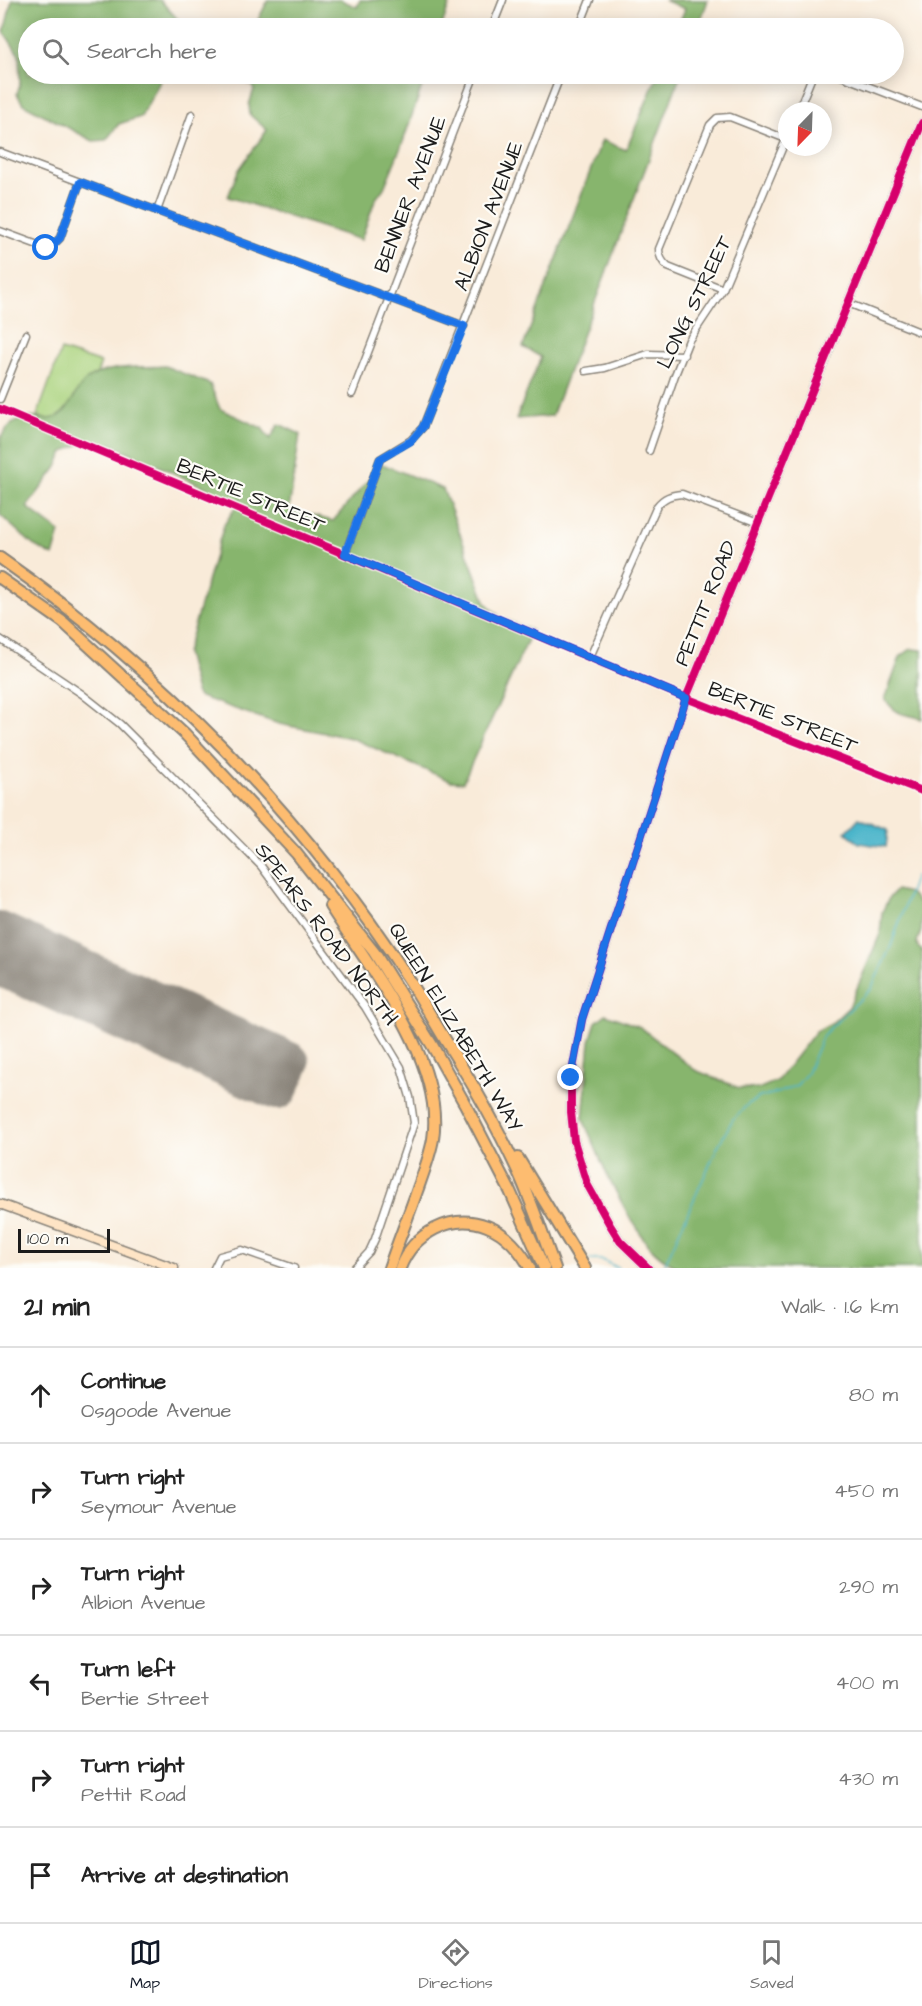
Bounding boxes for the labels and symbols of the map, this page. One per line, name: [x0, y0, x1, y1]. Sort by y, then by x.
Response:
north arrow: [778, 102, 832, 156]
street label: BENNER AVENUE: [367, 111, 454, 277]
street label: ALBION AVENUE: [447, 137, 531, 295]
street label: LONG STREET: [650, 230, 739, 373]
route start: [32, 234, 58, 260]
street label: BERTIE STREET: [172, 451, 330, 540]
street label: PETTIT ROAD: [667, 536, 744, 670]
street label: BERTIE STREET: [704, 674, 863, 761]
street label: SPEARS ROAD NORTH: [248, 837, 405, 1032]
street label: QUEEN ELIZABETH WAY: [382, 917, 530, 1137]
route end: [557, 1064, 583, 1090]
scale bar: [18, 1226, 110, 1254]

